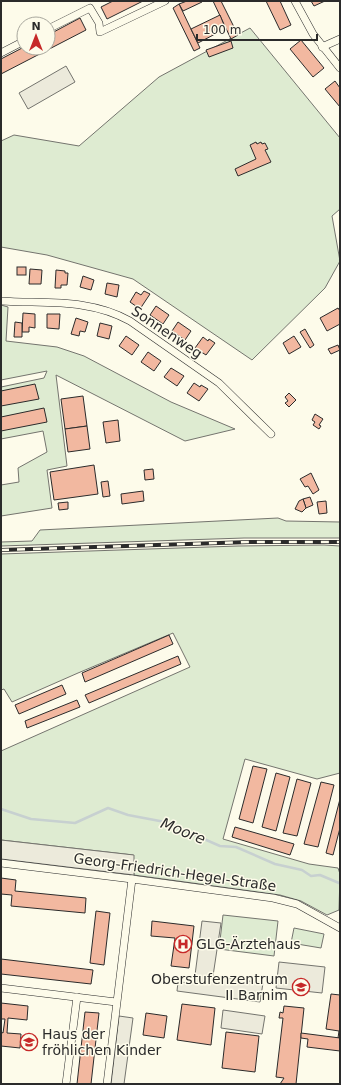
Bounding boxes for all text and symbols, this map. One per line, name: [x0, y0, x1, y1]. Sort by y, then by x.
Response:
north arrow: [16, 16, 56, 56]
scale bar: [197, 16, 317, 42]
text: N: [31, 20, 41, 33]
text: 100 m: [203, 23, 241, 37]
street label: Sonnenweg: [129, 303, 205, 361]
water label: Moore: [158, 814, 208, 848]
street label: Georg-Friedrich-Hegel-Straße: [73, 850, 277, 894]
hospital icon: GLG-Ärztehaus: [173, 934, 193, 954]
place label: GLG-Ärztehaus: [196, 935, 301, 952]
place label: Oberstufenzentrum II Barnim: [151, 971, 288, 1003]
school or university icon: Oberstufenzentrum II Barnim: [291, 977, 311, 997]
place label: Haus der fröhlichen Kinder: [42, 1026, 162, 1058]
school or university icon: Haus der fröhlichen Kinder: [19, 1032, 39, 1052]

